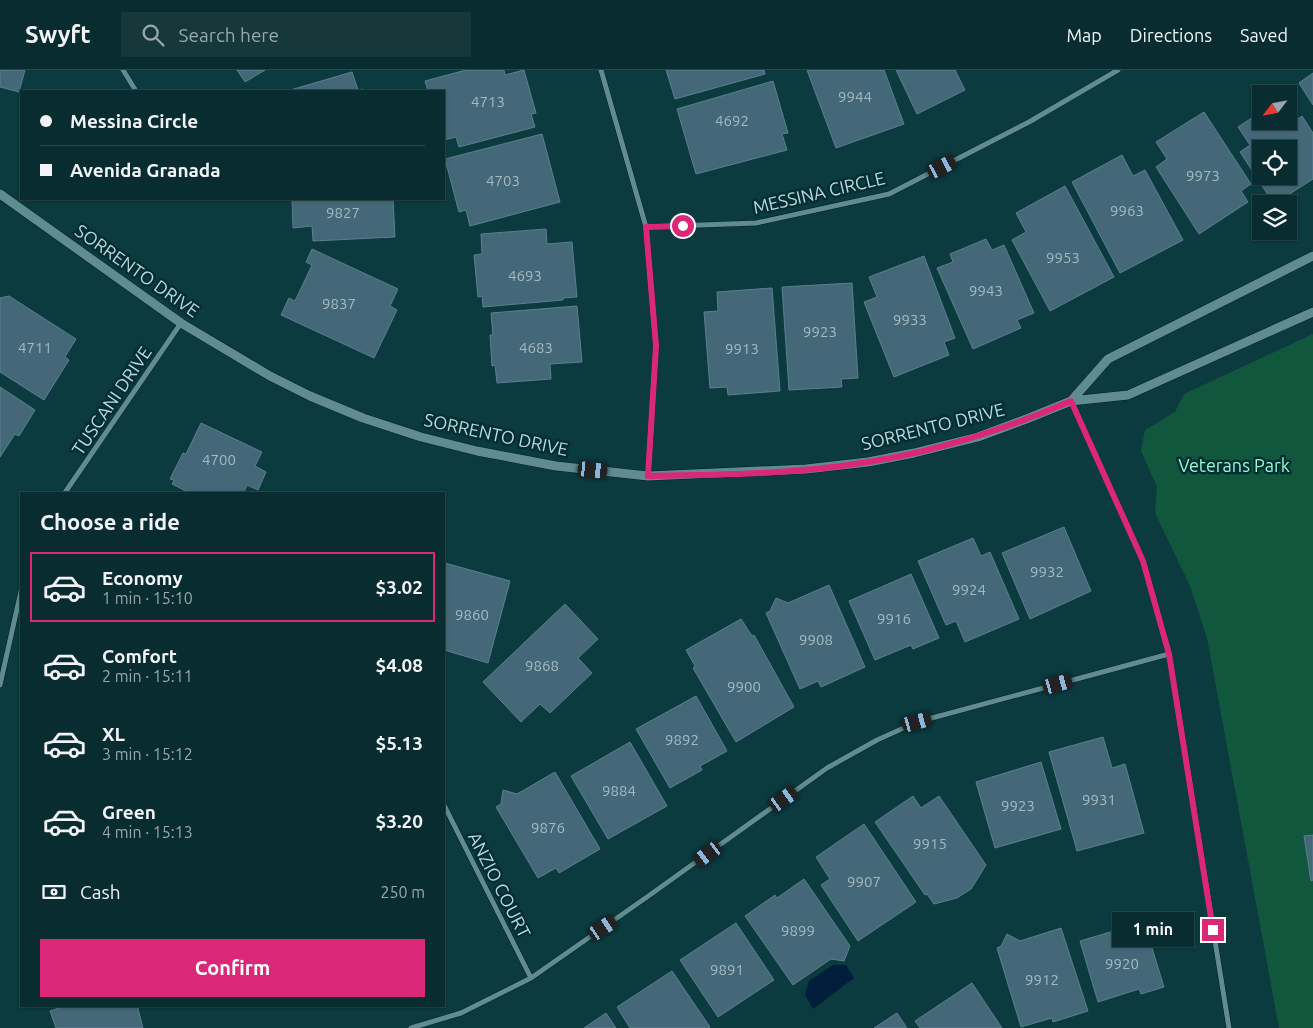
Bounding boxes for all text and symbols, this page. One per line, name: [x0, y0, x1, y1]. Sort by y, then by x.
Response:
search box: [121, 12, 471, 57]
text: Swyft: [25, 21, 91, 48]
icon: search: [139, 21, 167, 49]
text: Search here: [179, 24, 279, 46]
text: Map: [1066, 25, 1102, 45]
text: Directions: [1130, 25, 1212, 45]
text: Saved: [1240, 25, 1288, 45]
north arrow: [1252, 85, 1298, 130]
map controls: [1252, 85, 1297, 240]
house number: 9944: [838, 88, 872, 105]
house number: 4713: [471, 93, 505, 110]
text: Messina Circle: [70, 110, 198, 132]
house number: 4692: [715, 112, 749, 129]
button: locate: [1252, 140, 1297, 185]
car: [925, 154, 958, 180]
text: Avenida Granada: [70, 159, 221, 181]
street label: MESSINA CIRCLE: [751, 167, 887, 217]
house number: 9973: [1186, 167, 1220, 184]
house number: 4703: [486, 172, 520, 189]
button: layers: [1252, 195, 1297, 240]
house number: 9963: [1110, 202, 1144, 219]
house number: 9827: [326, 204, 360, 221]
route start: [672, 215, 694, 237]
street label: SORRENTO DRIVE: [72, 220, 203, 320]
house number: 9953: [1046, 249, 1080, 266]
house number: 4693: [508, 267, 542, 284]
house number: 9943: [969, 282, 1003, 299]
house number: 9837: [322, 295, 356, 312]
house number: 9933: [893, 311, 927, 328]
house number: 9923: [803, 323, 837, 340]
house number: 4711: [18, 339, 52, 356]
house number: 4683: [519, 339, 553, 356]
house number: 9913: [725, 340, 759, 357]
street label: TUSCANI DRIVE: [67, 342, 155, 458]
street label: SORRENTO DRIVE: [859, 399, 1006, 453]
street label: SORRENTO DRIVE: [422, 409, 570, 459]
house number: 4700: [202, 451, 236, 468]
park label: Veterans Park: [1178, 455, 1290, 475]
car: [577, 461, 608, 479]
text: Choose a ride: [40, 509, 180, 534]
house number: 9932: [1030, 563, 1064, 580]
icon: car: [42, 565, 87, 610]
text: Economy: [102, 567, 183, 589]
text: $3.02: [375, 576, 423, 598]
house number: 9924: [952, 581, 986, 598]
text: 1 min · 15:10: [102, 589, 193, 607]
house number: 9860: [455, 606, 489, 623]
house number: 9916: [877, 610, 911, 627]
house number: 9908: [799, 631, 833, 648]
icon: car: [42, 643, 87, 688]
text: Comfort: [102, 645, 177, 667]
text: $4.08: [375, 654, 423, 676]
house number: 9868: [525, 657, 559, 674]
text: 2 min · 15:11: [102, 667, 193, 685]
car: [1041, 673, 1074, 695]
house number: 9900: [727, 678, 761, 695]
car: [900, 711, 933, 733]
icon: car: [42, 721, 87, 766]
text: XL: [102, 723, 125, 745]
house number: 9892: [665, 731, 699, 748]
text: $5.13: [375, 732, 423, 754]
text: 3 min · 15:12: [102, 745, 193, 763]
house number: 9884: [602, 782, 636, 799]
car: [767, 784, 800, 814]
house number: 9931: [1082, 791, 1116, 808]
house number: 9923: [1001, 797, 1035, 814]
icon: car: [42, 799, 87, 844]
text: Green: [102, 801, 156, 823]
text: $3.20: [375, 810, 423, 832]
house number: 9876: [531, 819, 565, 836]
text: 4 min · 15:13: [102, 823, 193, 841]
street label: ANZIO COURT: [465, 828, 535, 941]
house number: 9915: [913, 835, 947, 852]
car: [691, 839, 724, 869]
house number: 9907: [847, 873, 881, 890]
icon: cash: [40, 878, 68, 906]
text: Cash: [80, 881, 121, 903]
text: 250 m: [380, 883, 425, 901]
callout: 1 min: [1113, 912, 1196, 948]
car: [586, 913, 619, 943]
route end: [1202, 919, 1224, 941]
text: 1 min: [1133, 920, 1173, 938]
house number: 9899: [781, 922, 815, 939]
button: Confirm: [40, 939, 425, 997]
house number: 9920: [1105, 955, 1139, 972]
house number: 9891: [710, 961, 744, 978]
house number: 9912: [1025, 971, 1059, 988]

